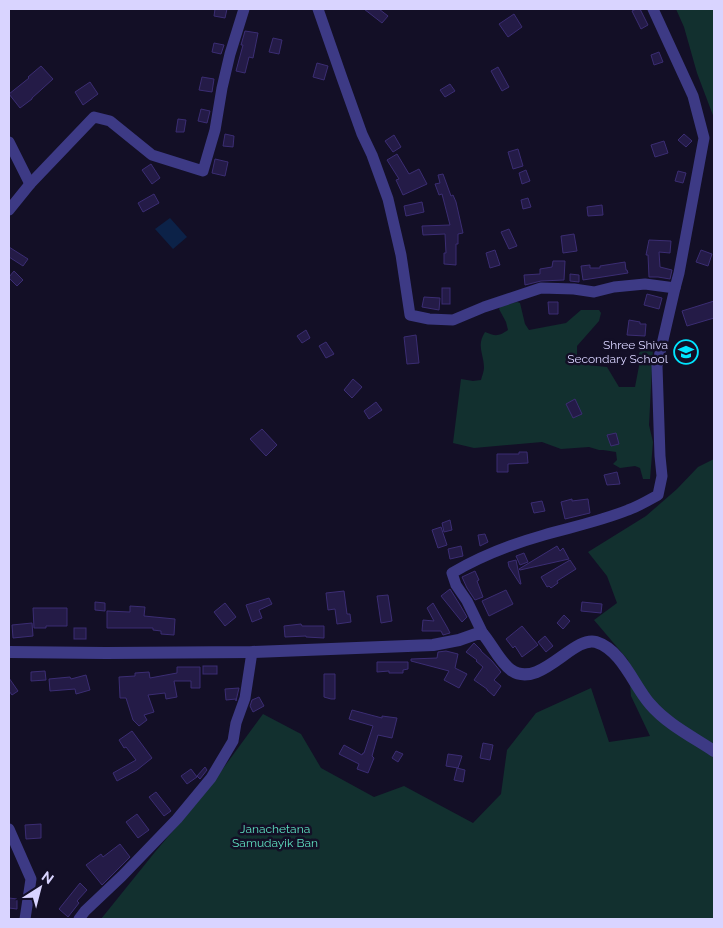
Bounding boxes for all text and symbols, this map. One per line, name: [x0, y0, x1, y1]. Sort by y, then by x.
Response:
place label: Shree Shiva Secondary School: [567, 338, 669, 366]
school or university icon: Shree Shiva Secondary School: [673, 339, 699, 365]
park label: Janachetana Samudayik Ban: [232, 822, 318, 850]
north arrow: [15, 863, 65, 913]
text: N: [39, 868, 57, 887]

